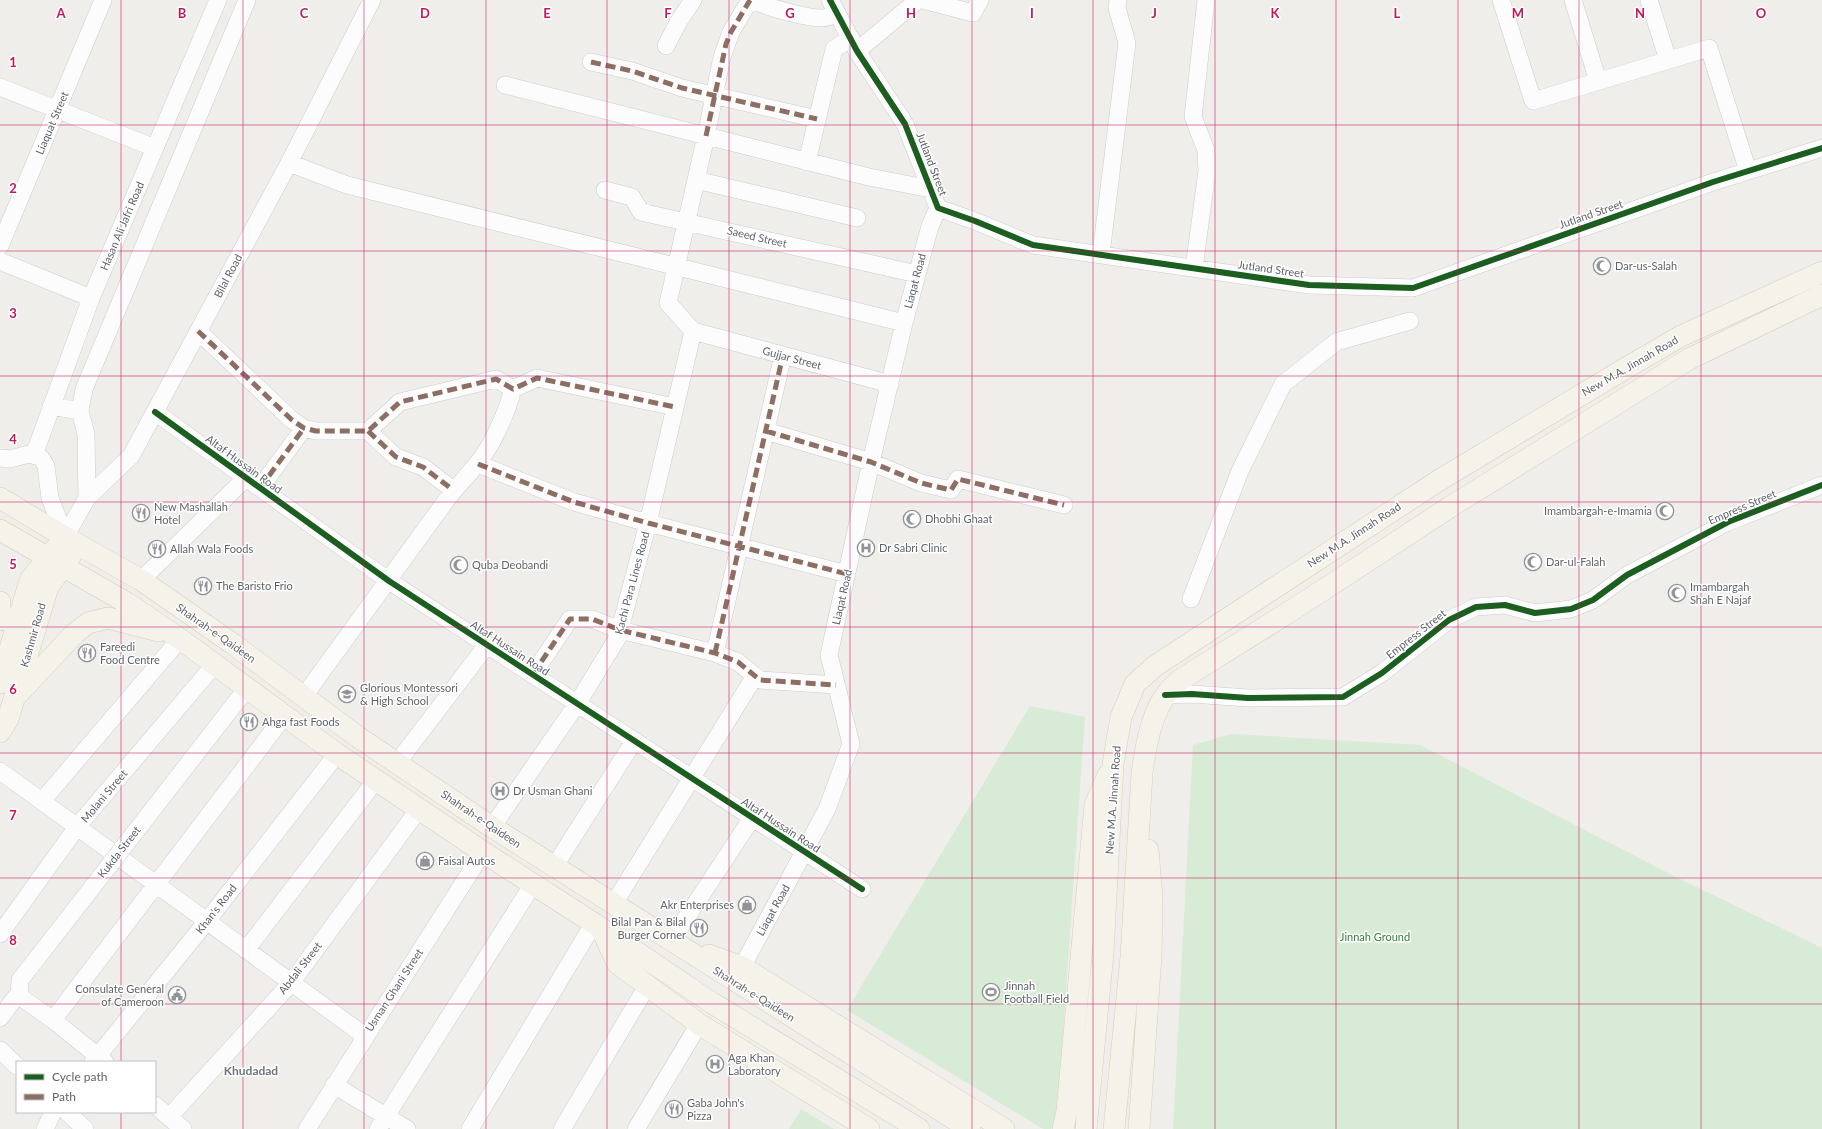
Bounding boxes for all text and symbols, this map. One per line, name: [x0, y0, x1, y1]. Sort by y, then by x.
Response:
text: A: [55, 5, 66, 21]
text: B: [178, 5, 187, 21]
text: C: [300, 5, 309, 21]
text: D: [420, 5, 430, 21]
text: E: [543, 5, 551, 21]
text: F: [664, 5, 672, 21]
text: G: [785, 5, 795, 21]
text: H: [906, 5, 916, 21]
text: I: [1030, 5, 1034, 21]
text: J: [1151, 5, 1157, 21]
text: K: [1271, 5, 1281, 21]
text: L: [1394, 5, 1401, 21]
text: M: [1512, 5, 1524, 21]
text: N: [1635, 5, 1645, 21]
text: O: [1756, 5, 1767, 21]
text: 1: [9, 54, 17, 70]
street label: Liaquat Street: [32, 89, 71, 156]
street label: Jutland Street: [914, 130, 951, 197]
street label: Hasan Ali Jafri Road: [97, 179, 146, 272]
text: 2: [9, 180, 17, 196]
street label: Jutland Street: [1557, 197, 1625, 231]
street label: Saeed Street: [726, 223, 788, 250]
street label: Bilal Road: [211, 252, 244, 300]
street label: Liaqat Road: [901, 252, 928, 310]
mosque icon: Dar-us-Salah: [1592, 256, 1612, 276]
street label: Jutland Street: [1237, 257, 1305, 280]
place label: Dar-us-Salah: [1615, 259, 1677, 272]
text: 3: [9, 305, 17, 321]
street label: New M.A. Jinnah Road: [1579, 333, 1680, 398]
street label: Gujjar Street: [761, 343, 823, 372]
text: 4: [9, 431, 17, 447]
street label: Altaf Hussain Road: [204, 432, 285, 496]
street label: Empress Street: [1706, 486, 1778, 527]
street label: New M.A. Jinnah Road: [1305, 499, 1403, 570]
place label: New Mashallah Hotel: [154, 500, 228, 526]
mosque icon: Imambargah-e-Imamia: [1655, 501, 1675, 521]
restaurant icon: New Mashallah Hotel: [131, 503, 151, 523]
place label: Imambargah-e-Imamia: [1544, 504, 1652, 517]
mosque icon: Dhobhi Ghaat: [902, 509, 922, 529]
place label: Dhobhi Ghaat: [925, 512, 992, 525]
street label: Kachi Para Lines Road: [612, 530, 651, 636]
hospital icon: Dr Sabri Clinic: [856, 538, 876, 558]
restaurant icon: Allah Wala Foods: [147, 539, 167, 559]
place label: Dr Sabri Clinic: [879, 541, 947, 554]
place label: Allah Wala Foods: [170, 542, 253, 555]
mosque icon: Dar-ul-Falah: [1523, 552, 1543, 572]
mosque icon: Quba Deobandi: [449, 555, 469, 575]
place label: Dar-ul-Falah: [1546, 555, 1605, 568]
text: 5: [9, 556, 17, 572]
place label: Quba Deobandi: [472, 558, 549, 571]
street label: Liaqat Road: [829, 568, 854, 626]
restaurant icon: The Baristo Frio: [193, 576, 213, 596]
place label: The Baristo Frio: [216, 579, 293, 592]
place label: Imambargah Shah E Najaf: [1690, 580, 1751, 606]
mosque icon: Imambargah Shah E Najaf: [1667, 583, 1687, 603]
street label: Shahrah-e-Qaideen: [174, 600, 258, 665]
street label: Kashmir Road: [17, 601, 48, 669]
street label: Empress Street: [1383, 606, 1448, 661]
street label: Altaf Hussain Road: [468, 617, 552, 678]
place label: Fareedi Food Centre: [100, 640, 160, 666]
restaurant icon: Fareedi Food Centre: [77, 643, 97, 663]
text: 6: [9, 681, 17, 697]
place label: Glorious Montessori & High School: [360, 681, 458, 707]
school or university icon: Glorious Montessori & High School: [337, 684, 357, 704]
restaurant icon: Ahga fast Foods: [239, 712, 259, 732]
place label: Ahga fast Foods: [262, 715, 340, 728]
street label: New M.A. Jinnah Road: [1102, 745, 1123, 855]
street label: Molani Street: [78, 767, 129, 825]
hospital icon: Dr Usman Ghani: [490, 781, 510, 801]
place label: Dr Usman Ghani: [513, 784, 593, 797]
street label: Shahrah-e-Qaideen: [439, 787, 524, 850]
street label: Altaf Hussain Road: [739, 794, 823, 855]
text: 7: [9, 807, 17, 823]
street label: Kukda Street: [94, 823, 143, 880]
shop icon: Faisal Autos: [415, 851, 435, 871]
place label: Faisal Autos: [438, 854, 495, 867]
street label: Khan's Road: [192, 881, 239, 936]
street label: Liaqat Road: [753, 882, 792, 938]
shop icon: Akr Enterprises: [737, 895, 757, 915]
place label: Akr Enterprises: [660, 898, 734, 911]
place label: Bilal Pan & Bilal Burger Corner: [611, 915, 686, 941]
restaurant icon: Bilal Pan & Bilal Burger Corner: [689, 918, 709, 938]
park label: Jinnah Ground: [1340, 930, 1410, 943]
text: 8: [9, 932, 17, 948]
street label: Abdali Street: [275, 939, 324, 996]
street label: Usman Ghani Street: [362, 946, 425, 1034]
street label: Shahrah-e-Qaideen: [711, 963, 797, 1024]
place label: Jinnah Football Field: [1004, 979, 1069, 1005]
place label: Consulate General of Cameroon: [75, 982, 164, 1008]
sports icon: Jinnah Football Field: [981, 982, 1001, 1002]
public building icon: Consulate General of Cameroon: [167, 985, 187, 1005]
place label: Aga Khan Laboratory: [728, 1051, 781, 1077]
hospital icon: Aga Khan Laboratory: [705, 1054, 725, 1074]
legend: [16, 1061, 156, 1113]
district label: Khudadad: [224, 1063, 278, 1078]
text: Cycle path: [52, 1069, 107, 1084]
text: Path: [52, 1089, 76, 1104]
place label: Gaba John's Pizza: [687, 1096, 745, 1122]
restaurant icon: Gaba John's Pizza: [664, 1099, 684, 1119]

